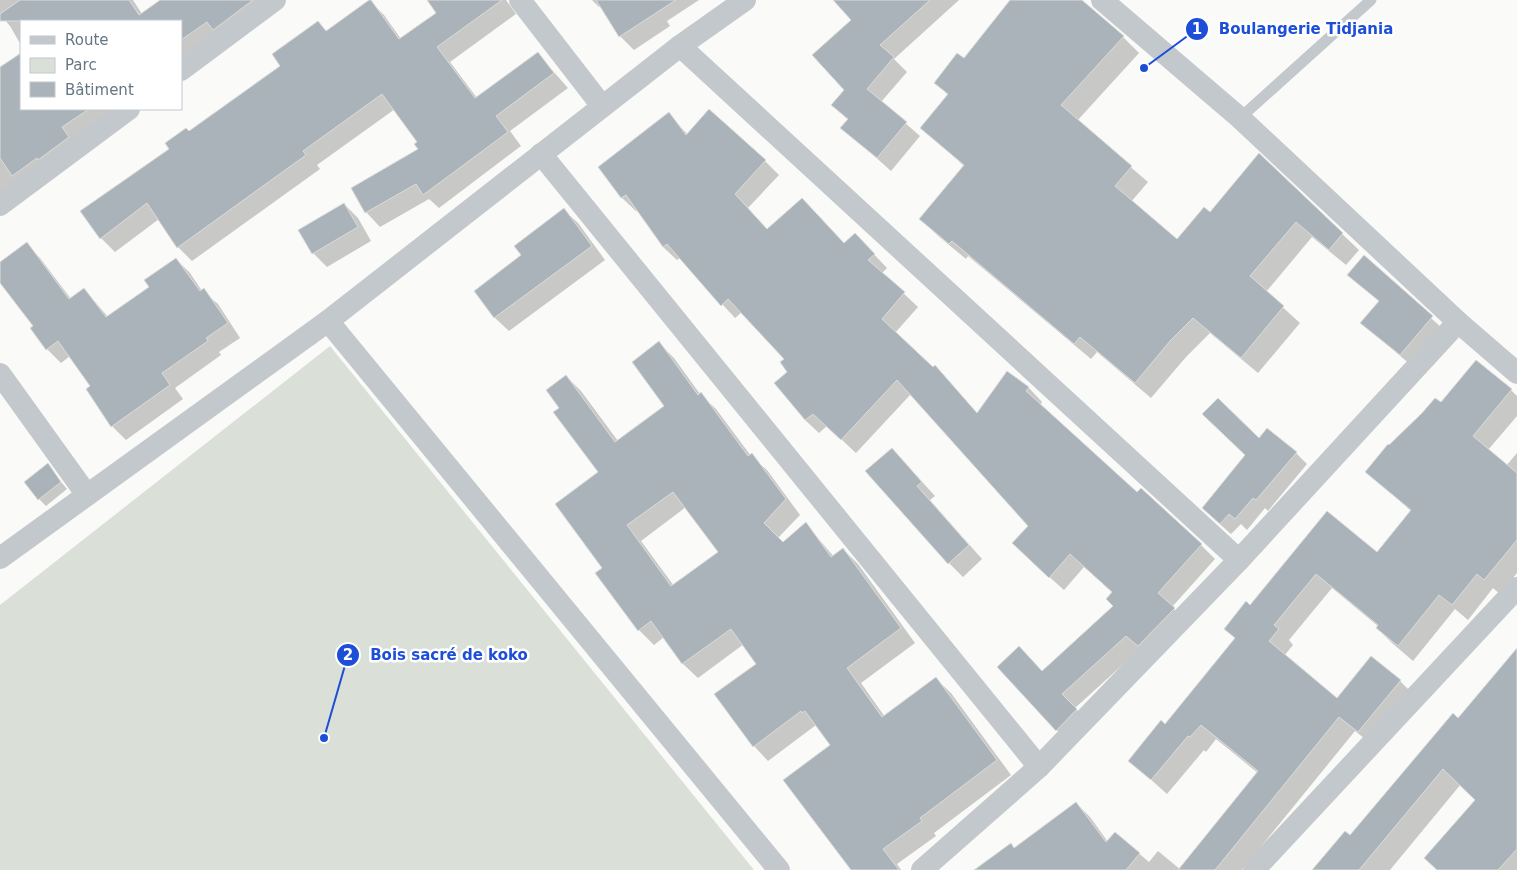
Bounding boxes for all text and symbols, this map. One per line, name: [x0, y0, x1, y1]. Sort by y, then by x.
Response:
callout: Boulangerie Tidjania: [1184, 14, 1404, 44]
legend: [20, 20, 182, 110]
text: 1: [1192, 20, 1202, 38]
text: Boulangerie Tidjania: [1219, 20, 1393, 38]
text: Route: [65, 31, 109, 49]
text: Parc: [65, 56, 97, 74]
text: Bâtiment: [65, 81, 134, 99]
callout: Bois sacré de koko: [335, 640, 538, 670]
text: 2: [343, 646, 353, 664]
text: Bois sacré de koko: [370, 646, 528, 664]

